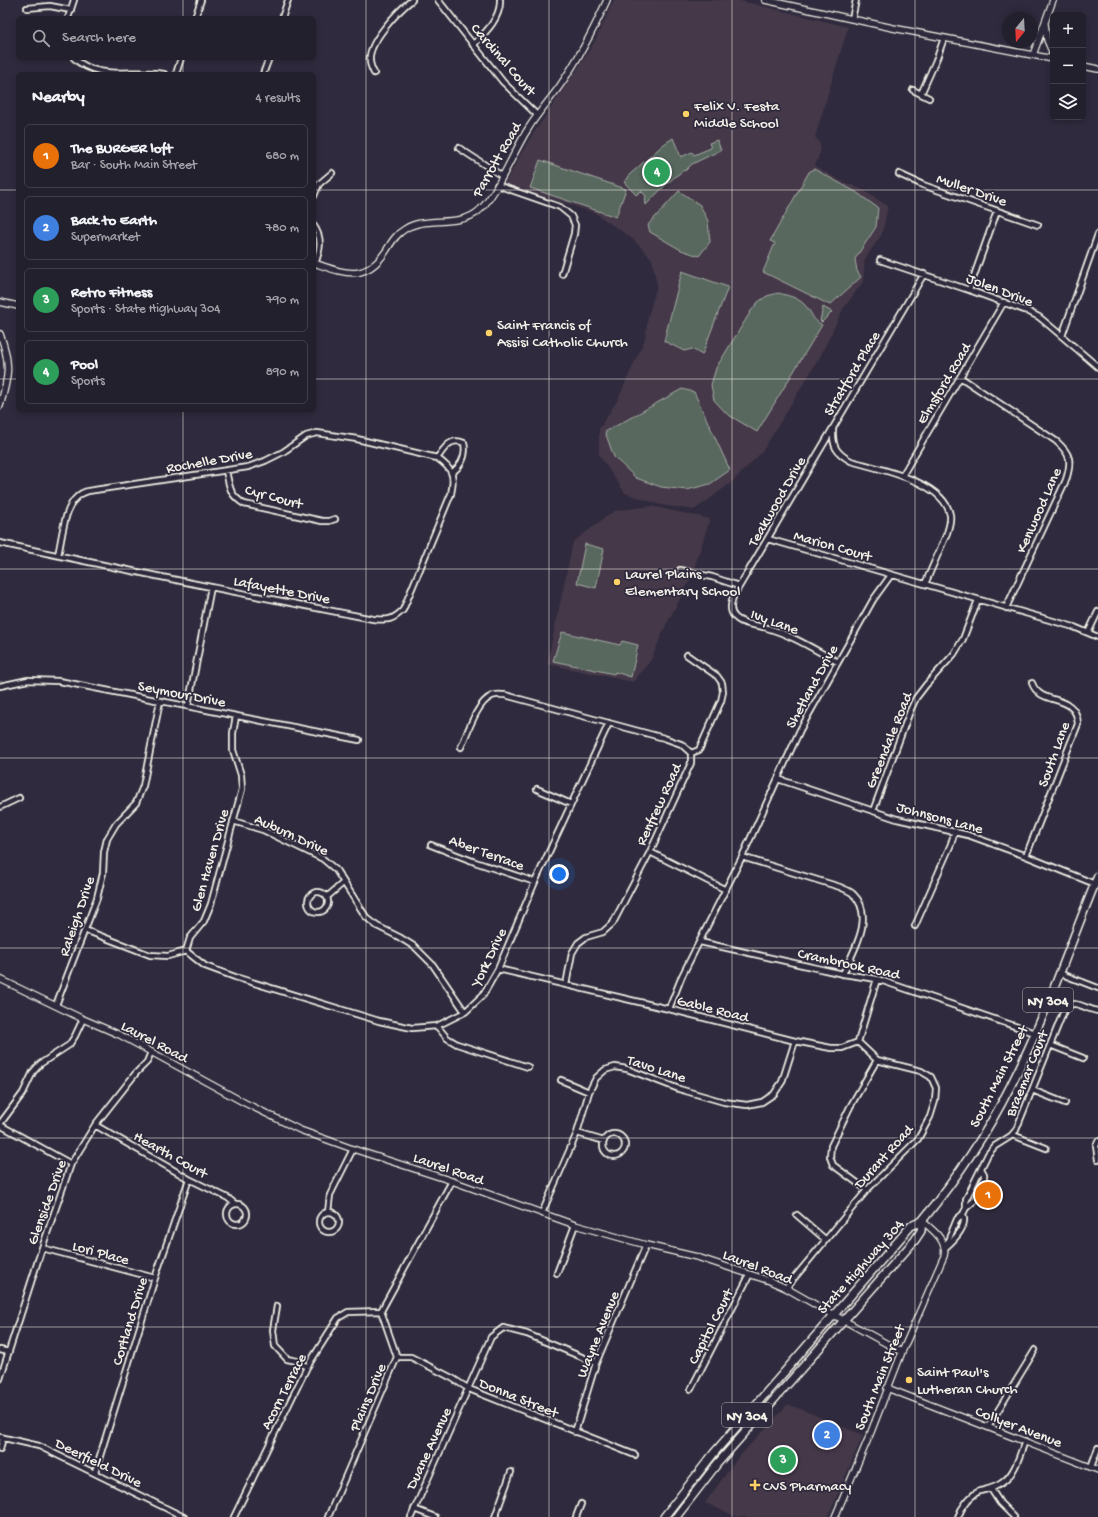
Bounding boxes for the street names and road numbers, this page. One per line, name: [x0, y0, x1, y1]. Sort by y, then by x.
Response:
street label: Cardinal Court: [466, 20, 540, 102]
street label: Parrott Road: [469, 118, 527, 202]
street label: Muller Drive: [934, 170, 1009, 211]
street label: Jolen Drive: [963, 270, 1035, 312]
street label: Stratford Place: [820, 328, 885, 420]
street label: Elmsford Road: [913, 339, 977, 428]
street label: Rochelle Drive: [165, 445, 254, 478]
street label: Teakwood Drive: [744, 454, 811, 551]
street label: Kenwood Lane: [1013, 465, 1067, 556]
street label: Cyr Court: [243, 482, 306, 515]
street label: Marion Court: [791, 527, 875, 567]
street label: Lafayette Drive: [232, 573, 332, 609]
street label: Ivy Lane: [748, 606, 801, 640]
street label: Shetland Drive: [782, 642, 843, 732]
street label: Seymour Drive: [136, 678, 227, 712]
street label: Greendale Road: [862, 689, 918, 791]
street label: South Lane: [1035, 719, 1075, 790]
street label: Renfrew Road: [633, 760, 687, 849]
street label: Johnsons Lane: [894, 799, 985, 839]
street label: Glen Haven Drive: [188, 807, 234, 914]
street label: Auburn Drive: [251, 811, 331, 861]
street label: Aber Terrace: [446, 832, 527, 876]
street label: Raleigh Drive: [56, 874, 100, 959]
street label: York Drive: [467, 925, 512, 992]
street label: Crambrook Road: [796, 945, 903, 985]
road number: NY 304: [1023, 988, 1073, 1012]
street label: Gable Road: [675, 992, 751, 1028]
street label: Laurel Road: [117, 1018, 192, 1069]
street label: South Main Street: [966, 1021, 1034, 1131]
street label: Braemar Court: [1002, 1026, 1054, 1120]
street label: Tavo Lane: [624, 1052, 688, 1088]
street label: Durant Road: [850, 1121, 919, 1194]
street label: Hearth Court: [130, 1128, 212, 1184]
street label: Laurel Road: [411, 1149, 487, 1191]
street label: Glenside Drive: [24, 1157, 72, 1248]
street label: State Highway 304: [814, 1216, 909, 1319]
street label: Lori Place: [70, 1238, 131, 1270]
street label: Laurel Road: [720, 1246, 796, 1290]
street label: Cortland Drive: [109, 1275, 153, 1368]
street label: Capitol Court: [685, 1285, 739, 1368]
street label: Wayne Avenue: [573, 1288, 625, 1381]
street label: South Main Street: [851, 1321, 911, 1433]
street label: Acorn Terrace: [258, 1351, 312, 1433]
street label: Plains Drive: [346, 1361, 391, 1435]
street label: Donna Street: [475, 1374, 562, 1424]
road number: NY 304: [722, 1403, 772, 1427]
street label: Collyer Avenue: [972, 1403, 1065, 1453]
street label: Duane Avenue: [402, 1405, 457, 1494]
street label: Deerfield Drive: [51, 1435, 145, 1493]

